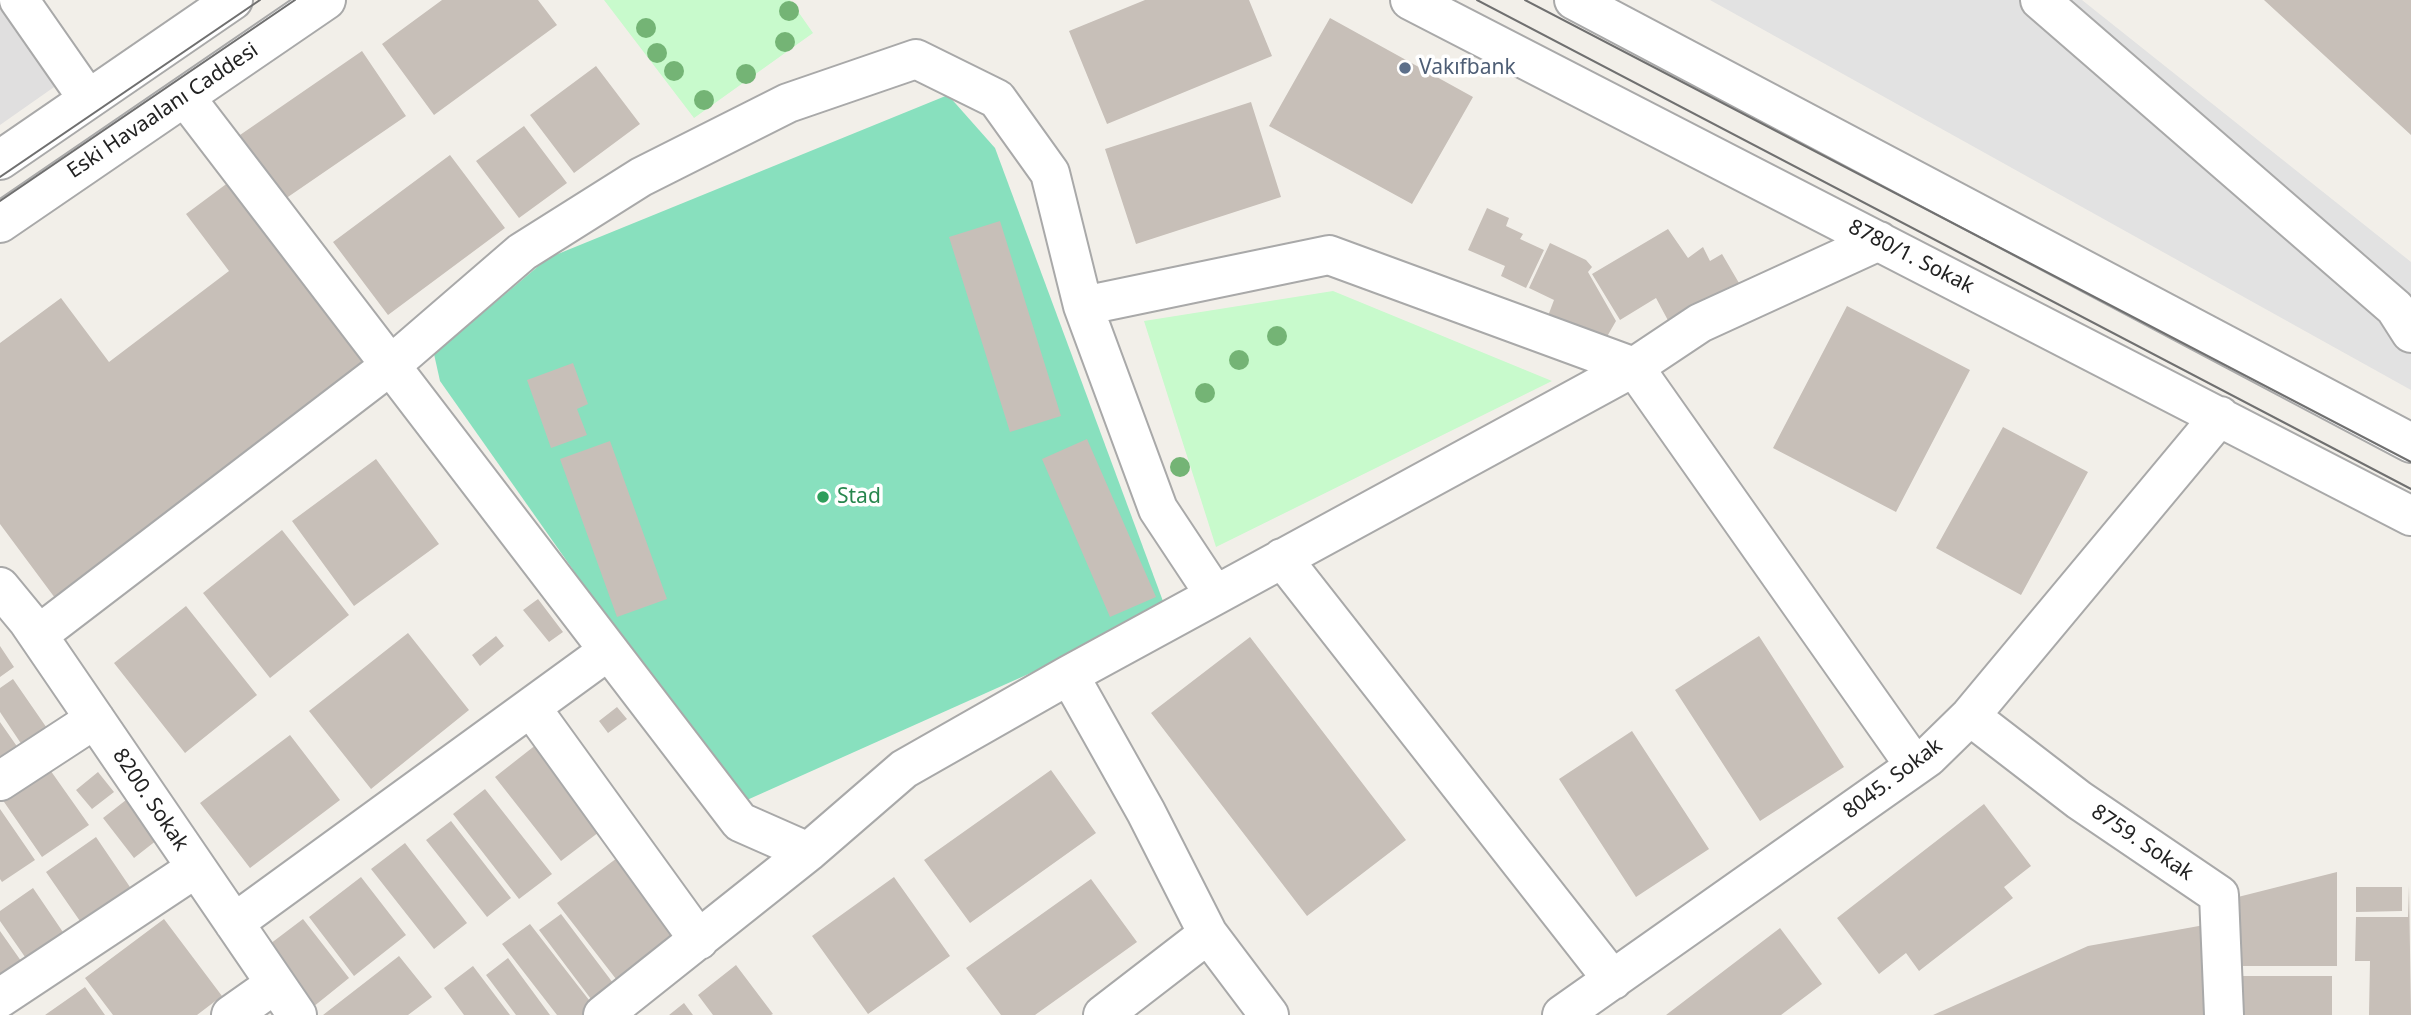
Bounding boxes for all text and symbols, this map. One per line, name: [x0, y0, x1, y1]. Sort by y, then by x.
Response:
street label: Eski Havaalanı Caddesi: [63, 38, 263, 184]
place label: Vakıfbank: [1419, 55, 1516, 81]
marker: Vakıfbank: [1397, 60, 1413, 76]
street label: 8780/1. Sokak: [1844, 215, 1978, 299]
place label: Stad: [837, 484, 881, 510]
marker: Stad: [815, 489, 831, 505]
street label: 8045. Sokak: [1838, 734, 1948, 824]
street label: 8200. Sokak: [107, 744, 193, 856]
street label: 8759. Sokak: [2086, 800, 2198, 886]

